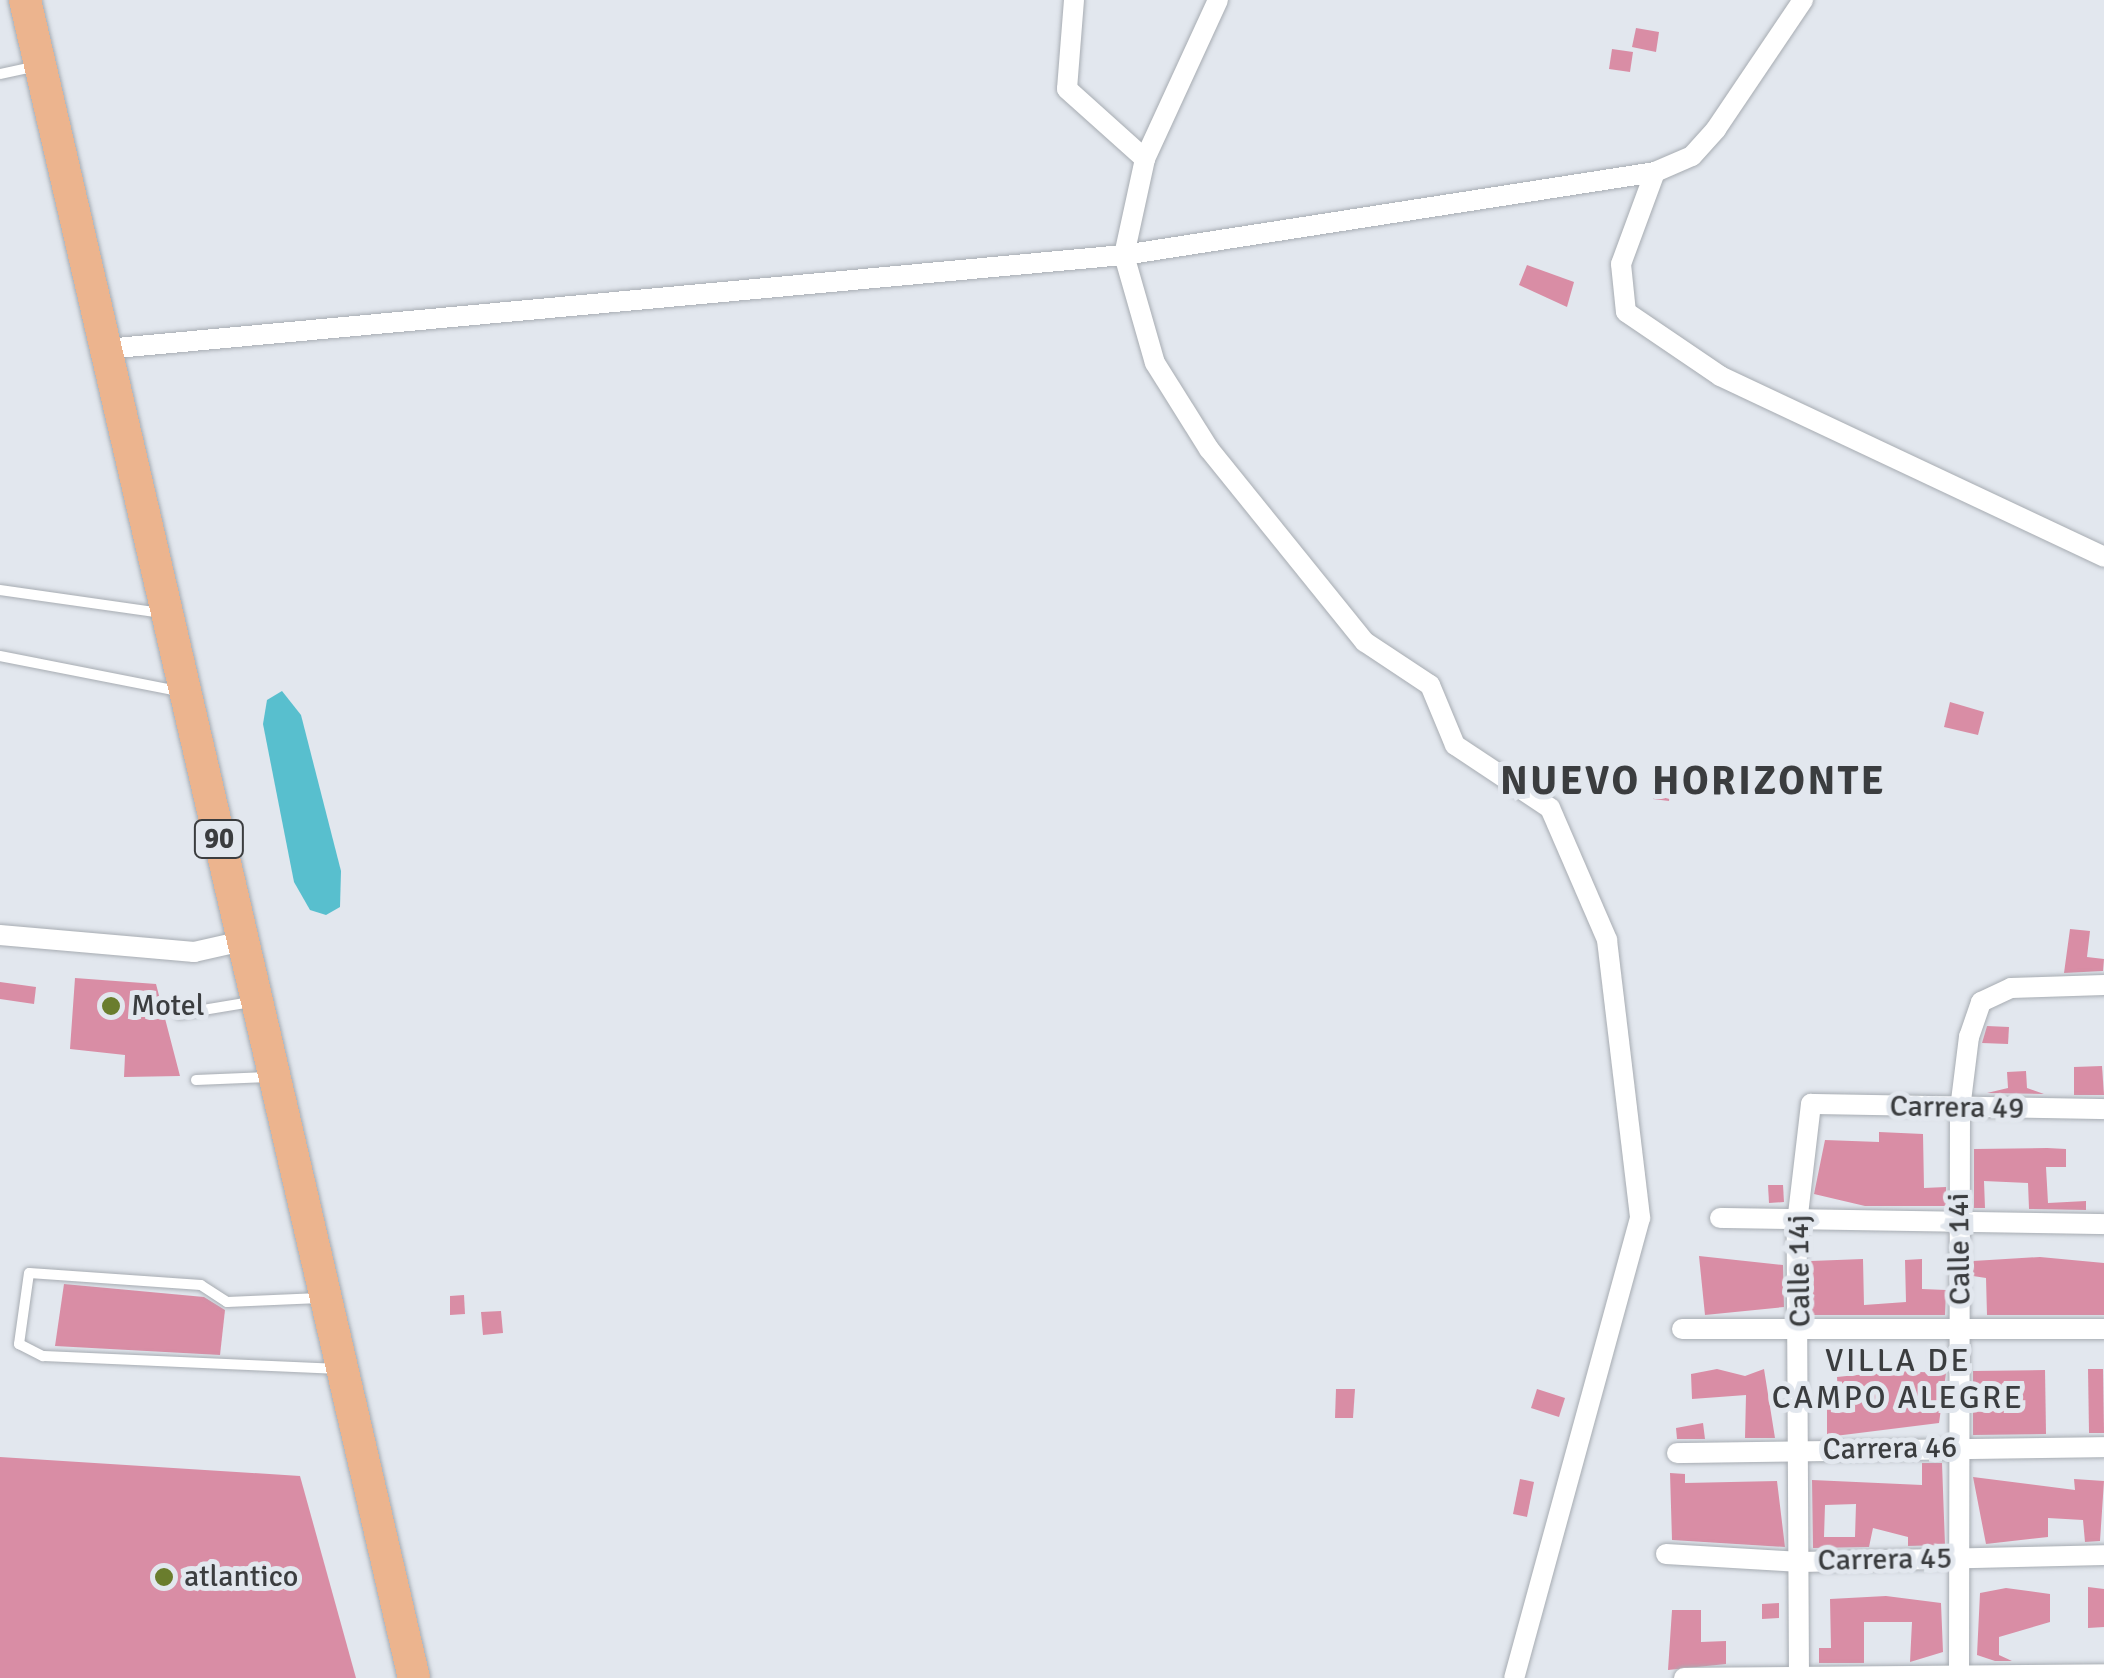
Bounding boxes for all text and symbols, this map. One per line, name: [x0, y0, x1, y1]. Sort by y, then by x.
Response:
district label: NUEVO HORIZONTE: [1500, 757, 1886, 805]
road number: 90: [192, 816, 246, 862]
place label: Motel: [131, 988, 205, 1024]
marker: Motel: [100, 995, 122, 1017]
street label: Carrera 49: [1889, 1089, 2025, 1127]
street label: Calle 14i: [1941, 1193, 1979, 1305]
street label: Calle 14j: [1781, 1214, 1819, 1328]
district label: VILLA DE CAMPO ALEGRE: [1772, 1343, 2024, 1418]
street label: Carrera 46: [1822, 1430, 1958, 1468]
street label: Carrera 45: [1817, 1541, 1953, 1579]
place label: atlantico: [184, 1559, 298, 1595]
marker: atlantico: [153, 1566, 175, 1588]

